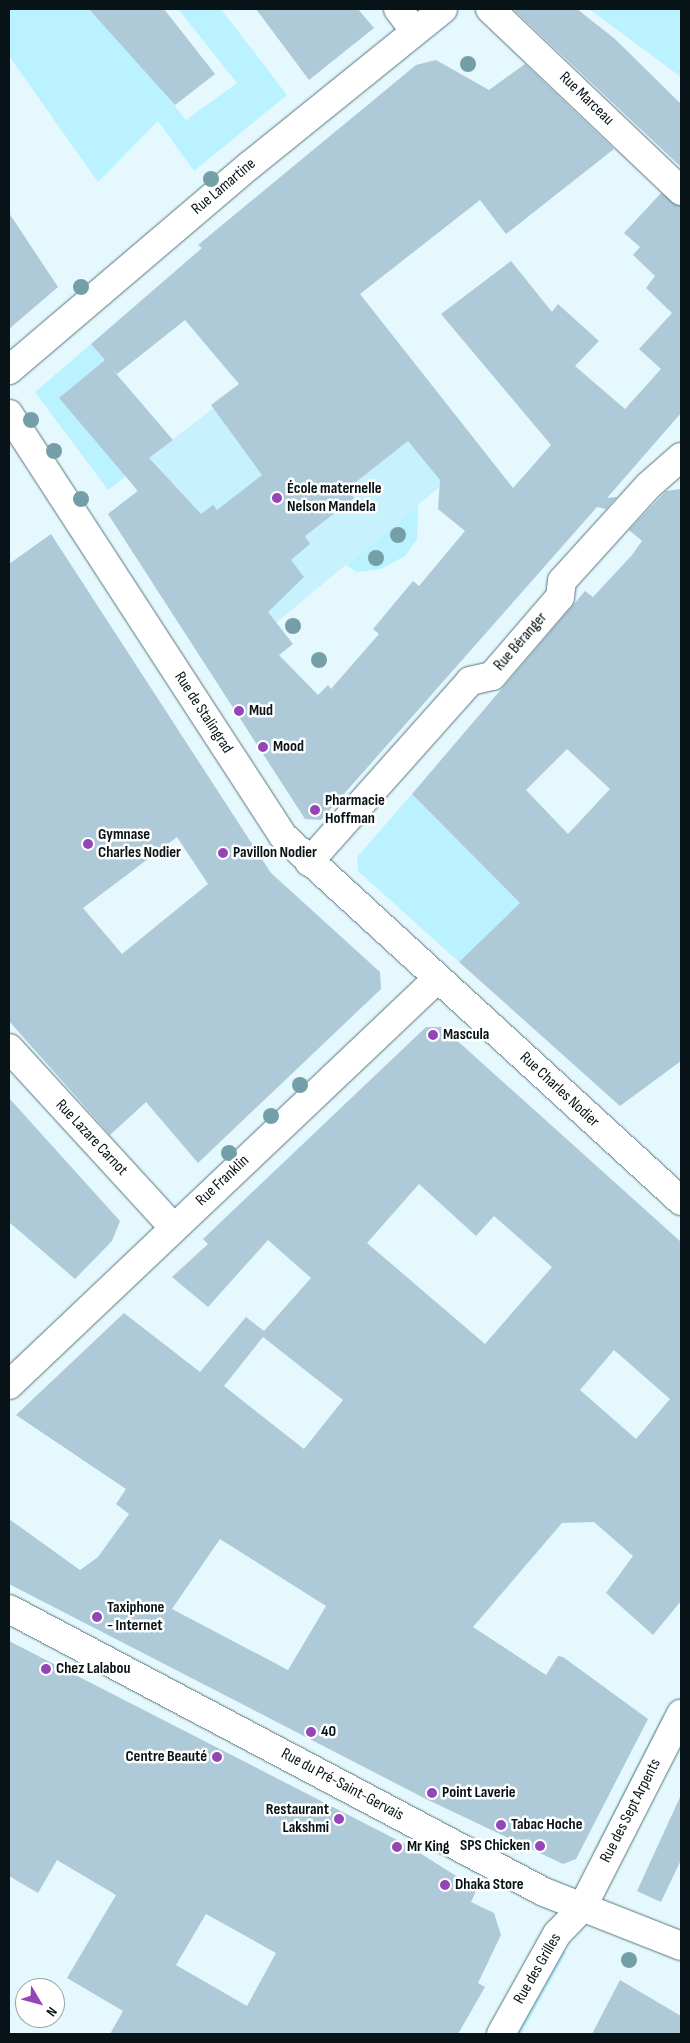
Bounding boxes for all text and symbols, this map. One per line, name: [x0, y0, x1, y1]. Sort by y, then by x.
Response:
street label: Rue Marceau: [555, 68, 617, 130]
street label: Rue Lamartine: [188, 155, 260, 219]
place label: École maternelle Nelson Mandela: [287, 479, 382, 517]
marker: École maternelle Nelson Mandela: [271, 492, 283, 504]
street label: Rue Béranger: [490, 609, 552, 675]
street label: Rue de Stalingrad: [170, 669, 236, 757]
place label: Mud: [249, 701, 273, 721]
marker: Mud: [233, 705, 245, 717]
place label: Mood: [273, 737, 304, 757]
marker: Mood: [257, 741, 269, 753]
place label: Pharmacie Hoffman: [325, 791, 385, 829]
marker: Pharmacie Hoffman: [309, 804, 321, 816]
place label: Gymnase Charles Nodier: [98, 825, 181, 863]
marker: Gymnase Charles Nodier: [82, 838, 94, 850]
place label: Pavillon Nodier: [233, 843, 317, 863]
marker: Pavillon Nodier: [217, 847, 229, 859]
place label: Mascula: [443, 1025, 489, 1045]
marker: Mascula: [427, 1029, 439, 1041]
street label: Rue Charles Nodier: [515, 1048, 603, 1132]
street label: Rue Lazare Carnot: [51, 1096, 131, 1180]
street label: Rue Franklin: [192, 1152, 254, 1210]
place label: Taxiphone - Internet: [107, 1598, 164, 1636]
marker: Taxiphone - Internet: [91, 1611, 103, 1623]
place label: Chez Lalabou: [56, 1659, 130, 1679]
marker: Chez Lalabou: [40, 1663, 52, 1675]
place label: 40: [321, 1722, 336, 1742]
marker: 40: [305, 1726, 317, 1738]
street label: Rue du Pré-Saint-Gervais: [277, 1745, 407, 1825]
place label: Centre Beauté: [125, 1747, 207, 1767]
marker: Centre Beauté: [211, 1751, 223, 1763]
street label: Rue des Sept Arpents: [597, 1756, 665, 1866]
place label: Point Laverie: [442, 1783, 516, 1803]
marker: Point Laverie: [426, 1787, 438, 1799]
place label: Restaurant Lakshmi: [266, 1800, 329, 1838]
marker: Restaurant Lakshmi: [333, 1813, 345, 1825]
place label: Tabac Hoche: [511, 1815, 582, 1835]
marker: Tabac Hoche: [495, 1819, 507, 1831]
place label: SPS Chicken: [460, 1836, 530, 1856]
place label: Mr King: [407, 1837, 450, 1857]
marker: SPS Chicken: [534, 1840, 546, 1852]
marker: Mr King: [391, 1841, 403, 1853]
place label: Dhaka Store: [455, 1875, 524, 1895]
marker: Dhaka Store: [439, 1879, 451, 1891]
street label: Rue des Grilles: [510, 1930, 566, 2008]
north arrow: [15, 1978, 65, 2028]
text: N: [43, 2004, 61, 2020]

